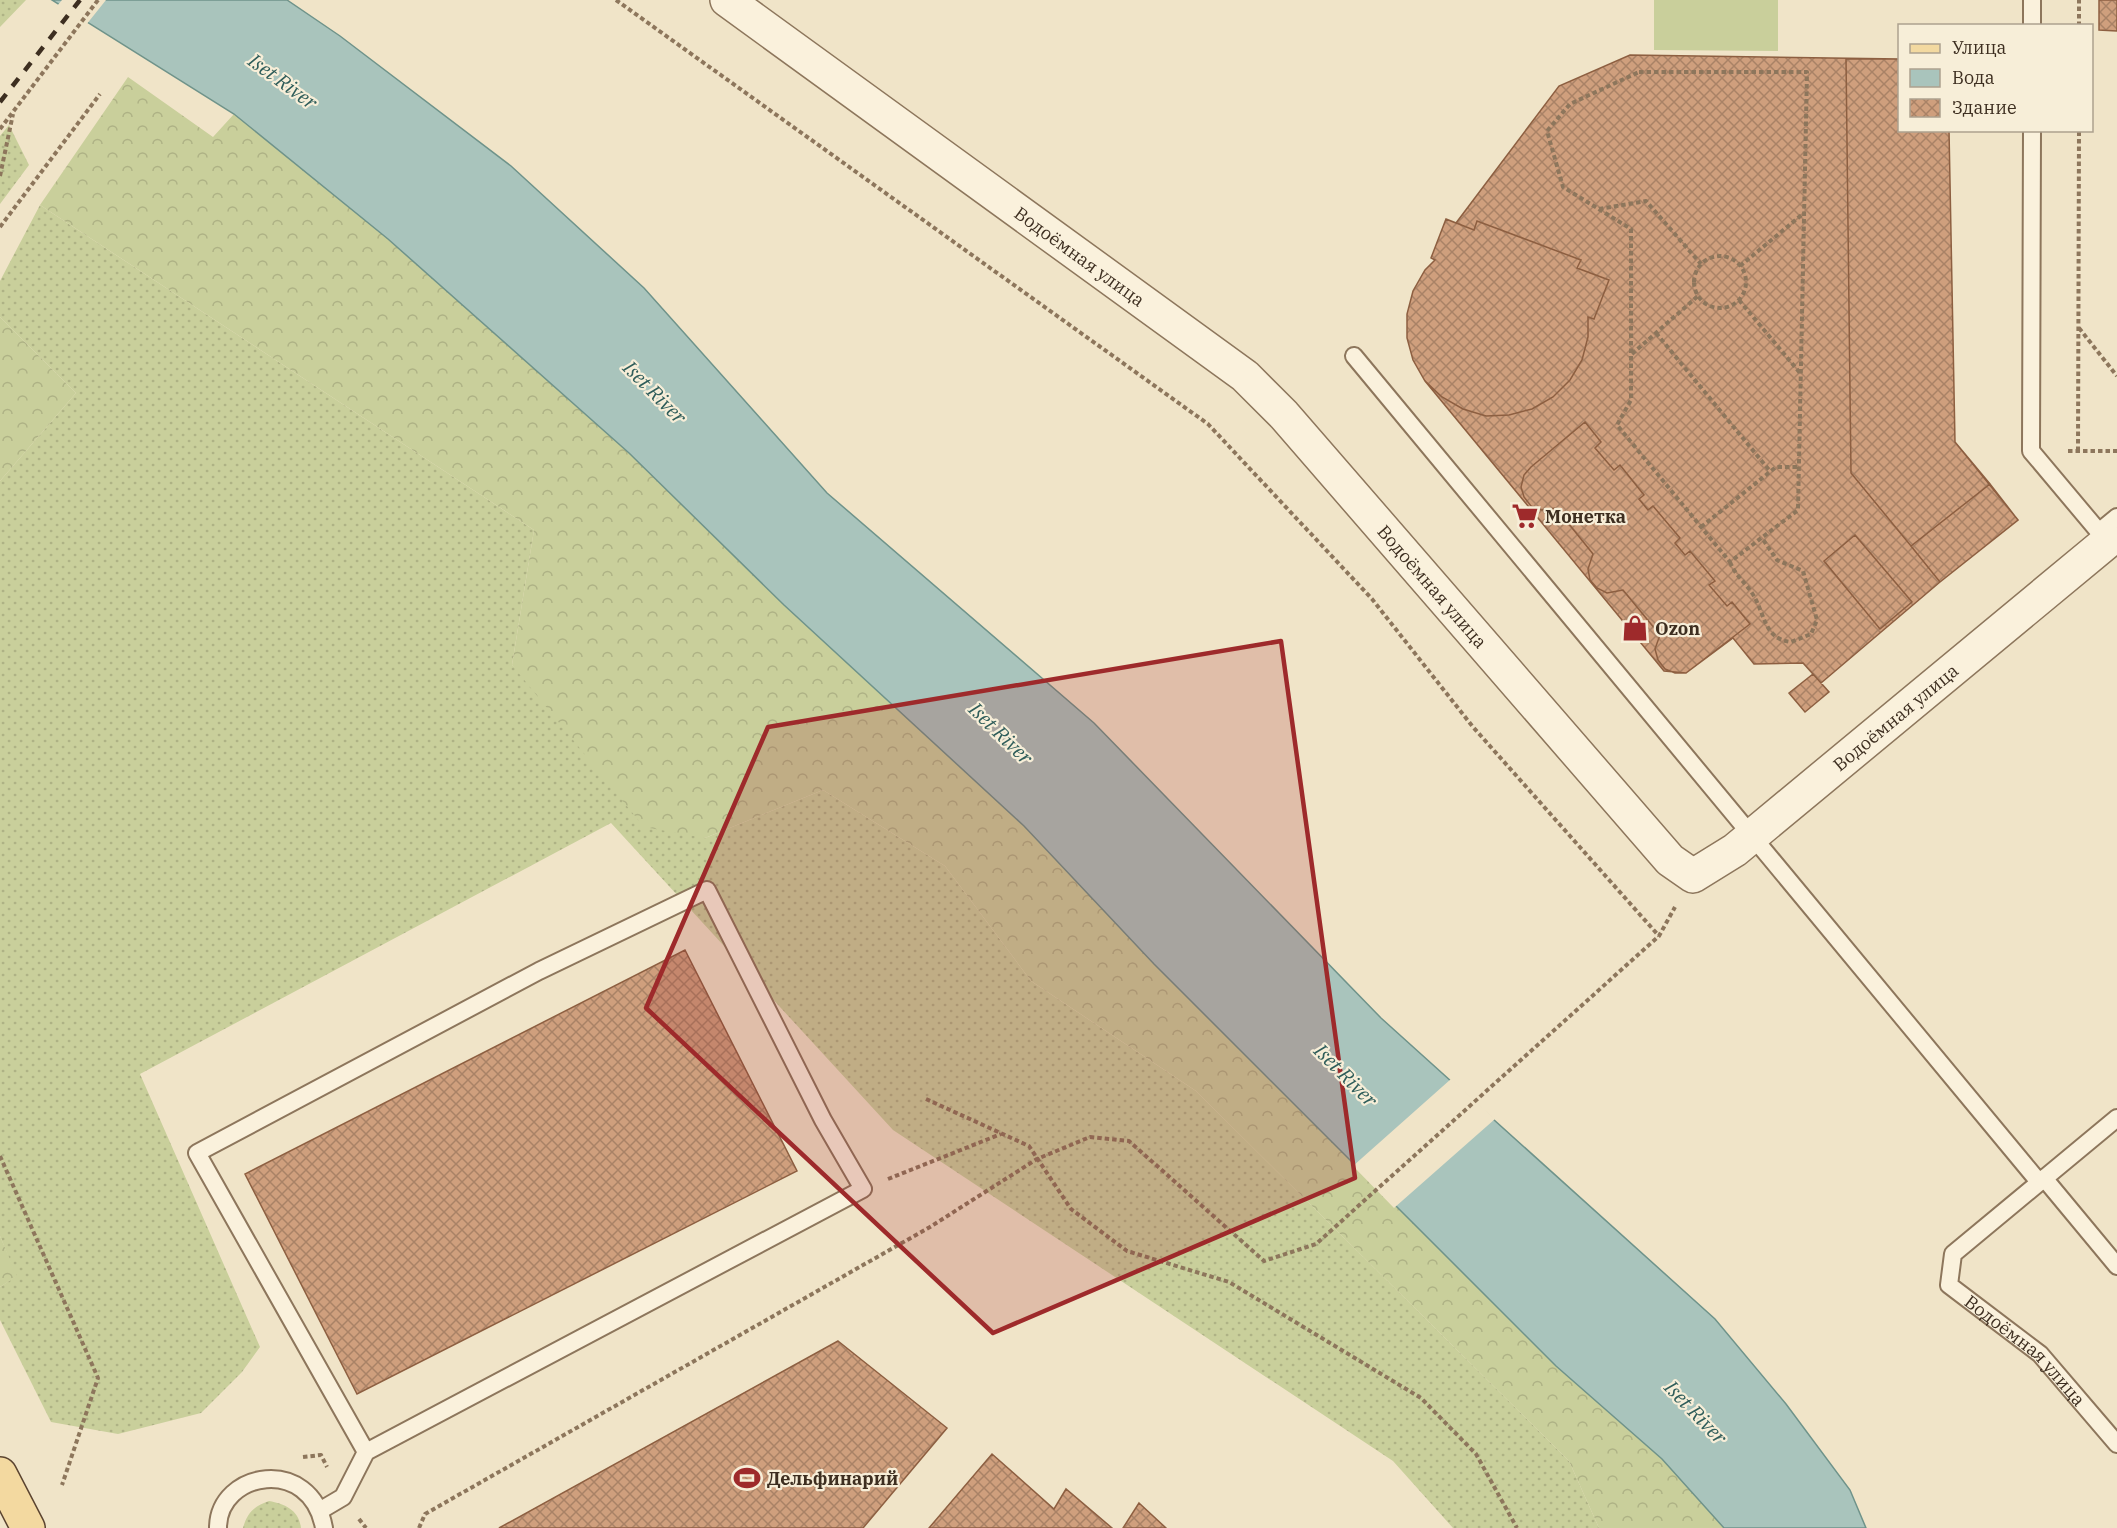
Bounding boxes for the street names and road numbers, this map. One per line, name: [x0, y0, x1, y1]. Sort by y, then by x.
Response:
street label: Водоёмная улица: [1010, 201, 1150, 311]
street label: Водоёмная улица: [1373, 520, 1492, 653]
street label: Водоёмная улица: [1828, 658, 1963, 776]
street label: Водоёмная улица: [1960, 1290, 2091, 1411]

